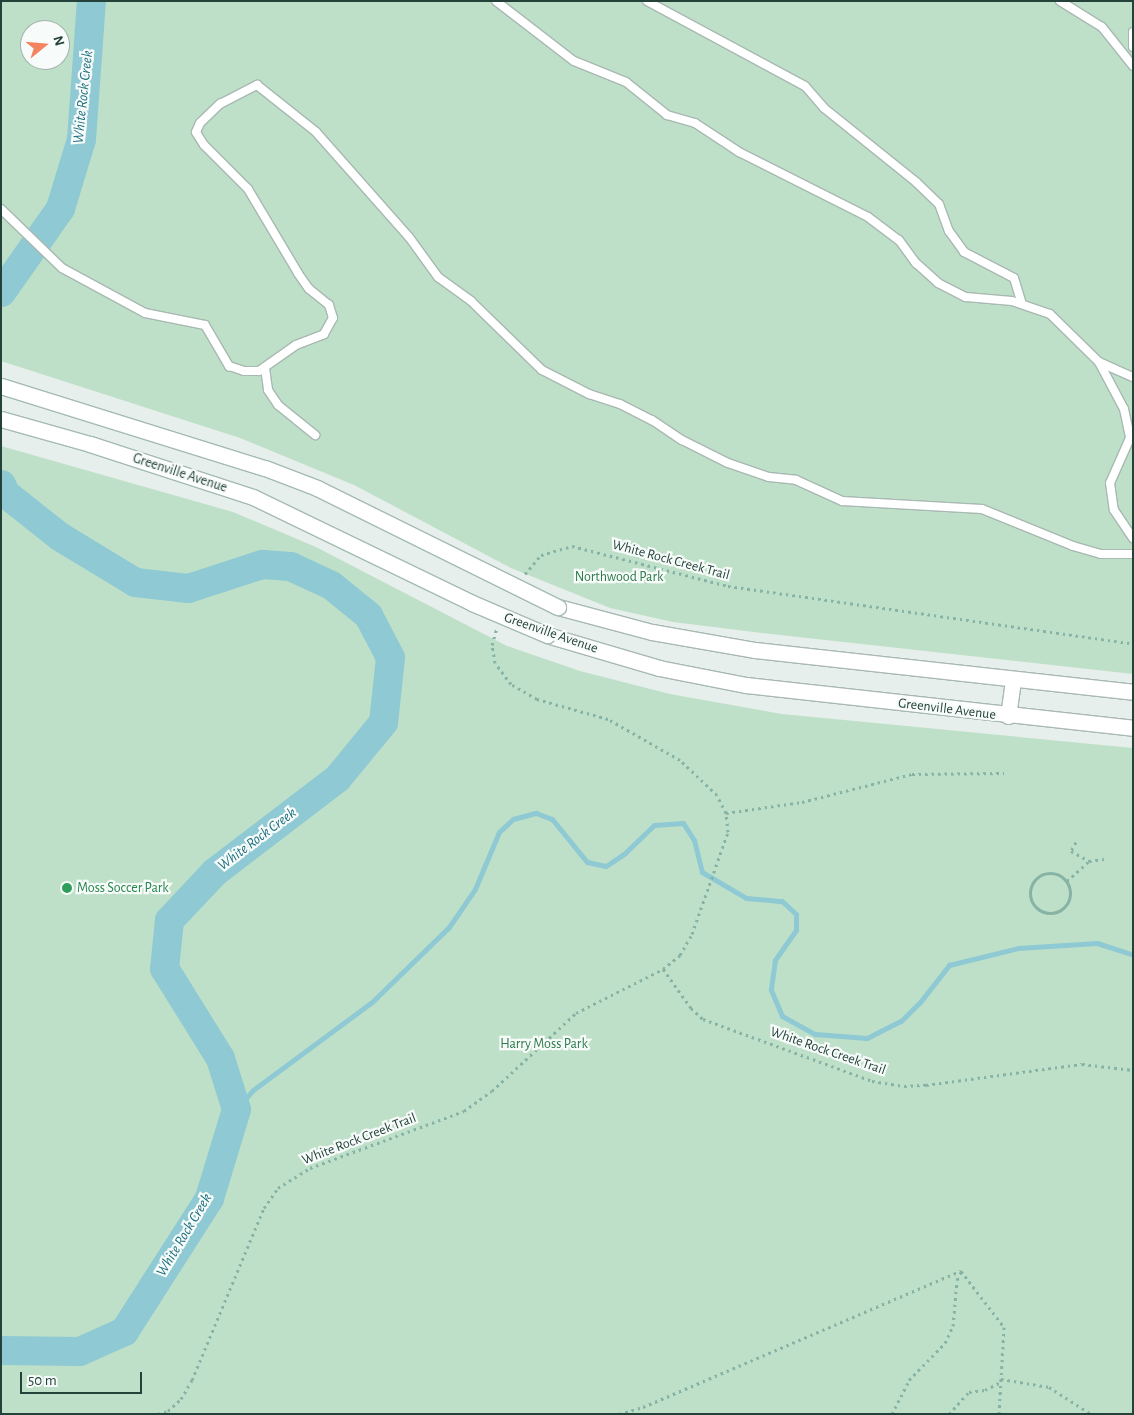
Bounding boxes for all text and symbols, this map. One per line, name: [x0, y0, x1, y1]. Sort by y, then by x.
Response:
north arrow: [20, 20, 70, 70]
text: N: [50, 34, 67, 48]
water label: White Rock Creek: [69, 50, 97, 144]
street label: Greenville Avenue: [131, 450, 229, 496]
street label: White Rock Creek Trail: [610, 536, 732, 584]
park label: Northwood Park: [575, 569, 663, 585]
street label: Greenville Avenue: [502, 609, 600, 657]
street label: Greenville Avenue: [897, 695, 997, 723]
water label: White Rock Creek: [214, 804, 300, 874]
place label: Moss Soccer Park: [77, 880, 169, 896]
marker: Moss Soccer Park: [61, 882, 73, 894]
street label: White Rock Creek Trail: [768, 1023, 888, 1079]
park label: Harry Moss Park: [500, 1036, 588, 1052]
street label: White Rock Creek Trail: [299, 1109, 419, 1169]
water label: White Rock Creek: [152, 1190, 216, 1280]
scale bar: [22, 1362, 145, 1394]
text: 50 m: [28, 1373, 57, 1388]

